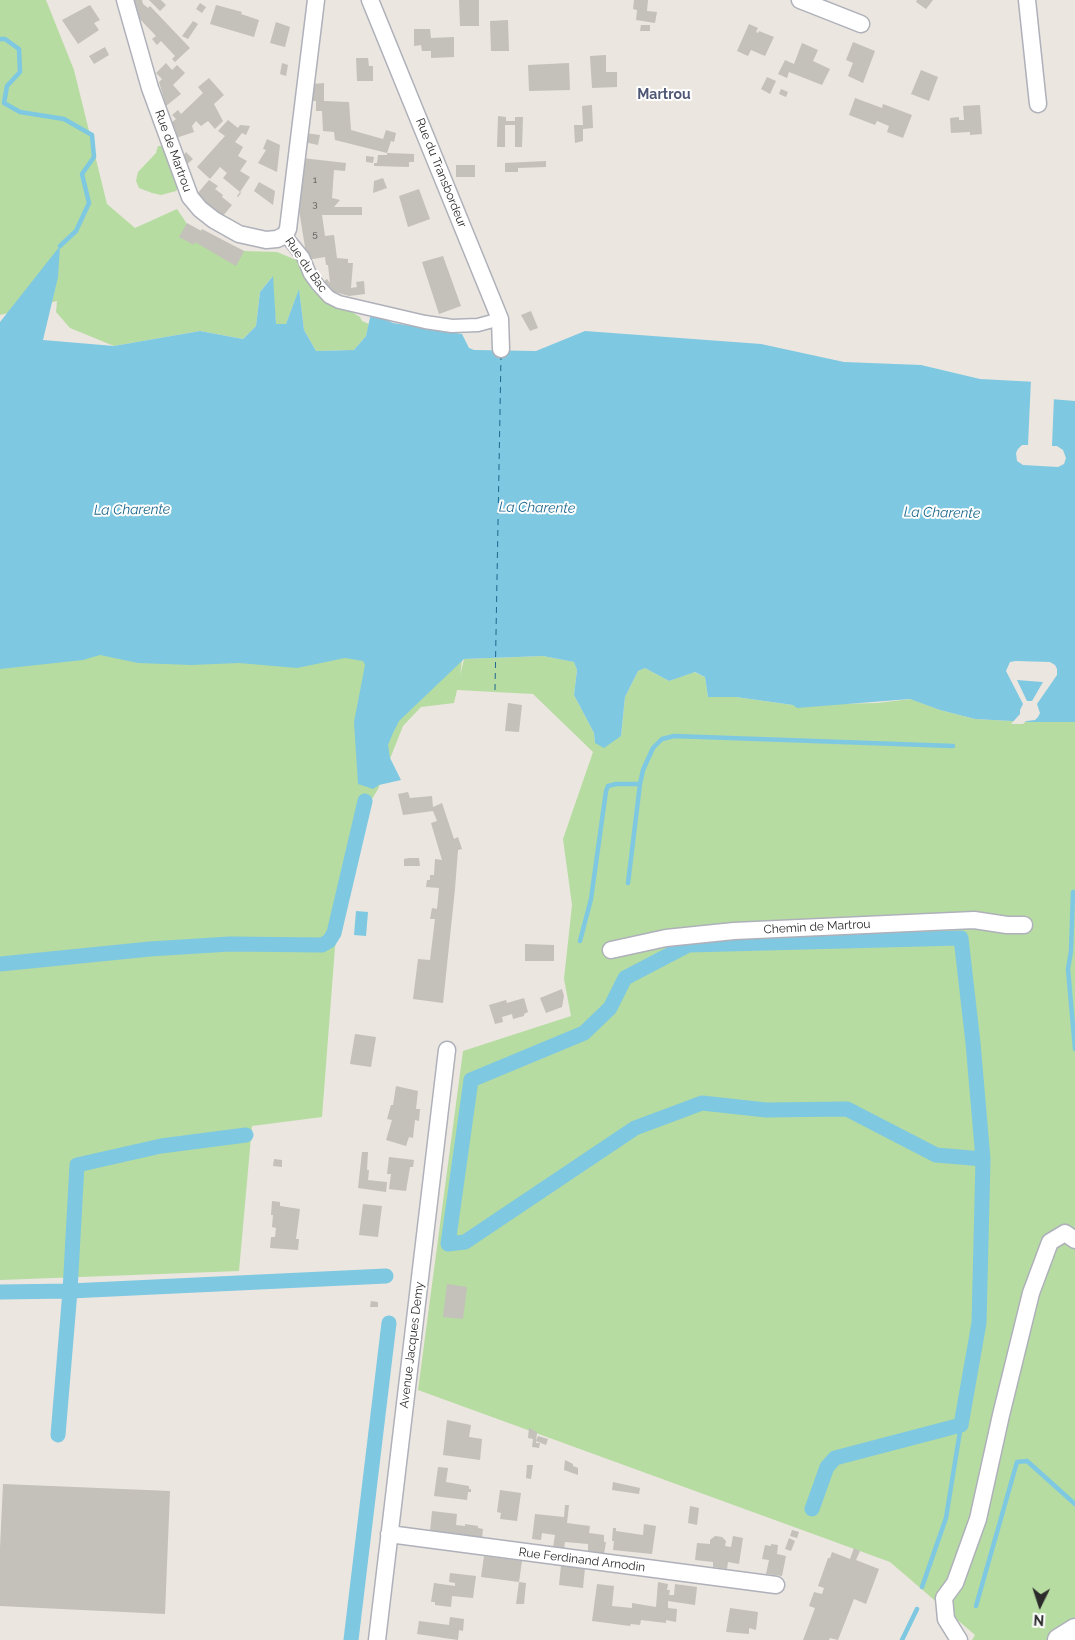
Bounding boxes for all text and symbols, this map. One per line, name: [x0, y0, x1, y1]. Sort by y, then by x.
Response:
district label: Martrou: [637, 87, 691, 103]
street label: Rue de Martrou: [152, 108, 194, 194]
street label: Rue du Transbordeur: [412, 116, 470, 230]
house number: 1: [313, 174, 317, 186]
house number: 3: [312, 198, 318, 210]
house number: 5: [312, 228, 318, 240]
street label: Rue du Bac: [282, 235, 330, 295]
water label: La Charente: [499, 499, 575, 517]
water label: La Charente: [94, 501, 170, 519]
water label: La Charente: [904, 504, 980, 522]
street label: Chemin de Martrou: [763, 917, 871, 937]
street label: Avenue Jacques Demy: [397, 1281, 427, 1409]
street label: Rue Ferdinand Arnodin: [518, 1545, 646, 1575]
north arrow: [1015, 1580, 1065, 1630]
text: N: [1033, 1612, 1045, 1628]

